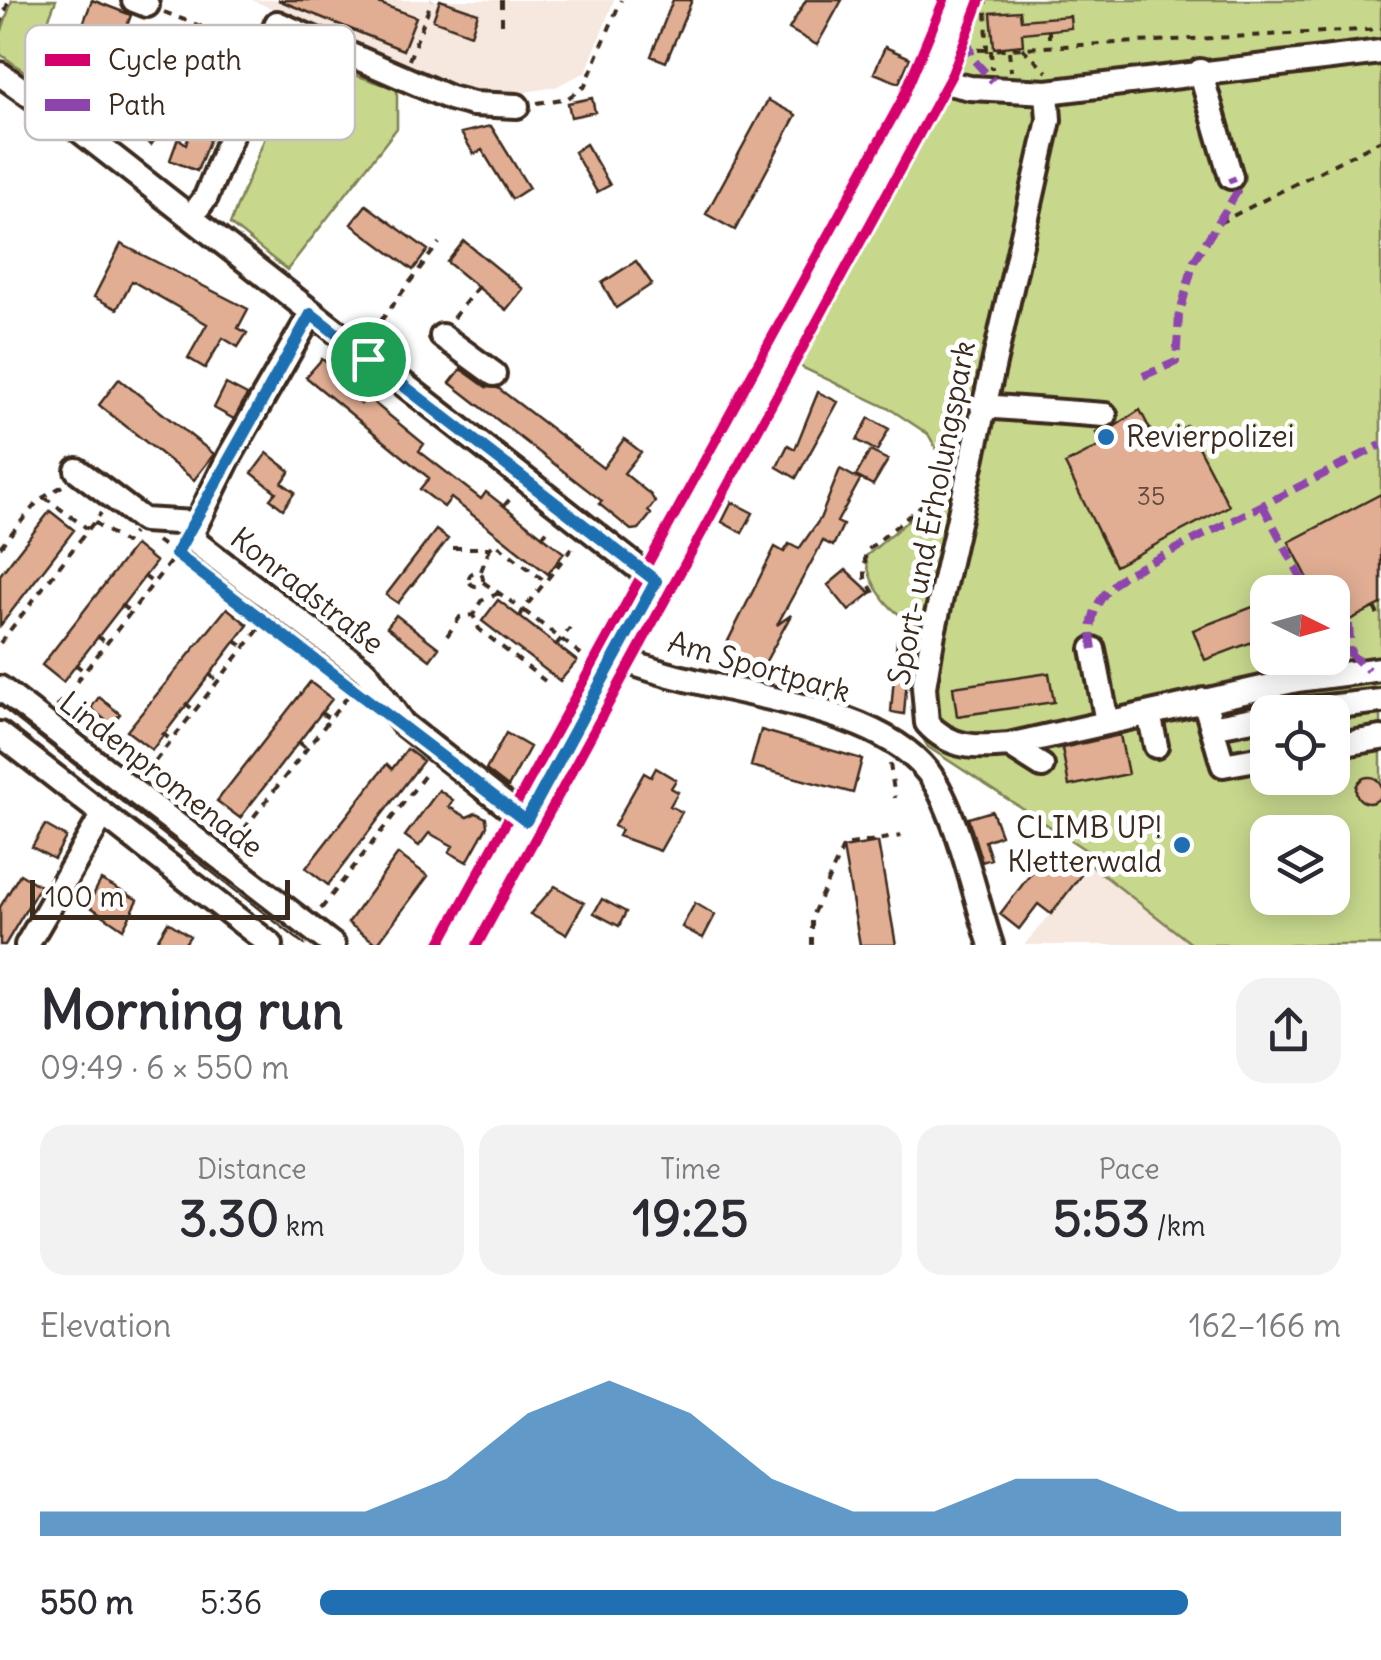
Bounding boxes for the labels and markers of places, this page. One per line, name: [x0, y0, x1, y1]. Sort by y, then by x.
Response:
pin: [326, 317, 411, 402]
place label: Revierpolizei: [1126, 417, 1294, 455]
marker: Revierpolizei: [1095, 426, 1117, 448]
place label: CLIMB UP! Kletterwald: [1007, 808, 1162, 880]
marker: CLIMB UP! Kletterwald: [1171, 834, 1193, 856]

